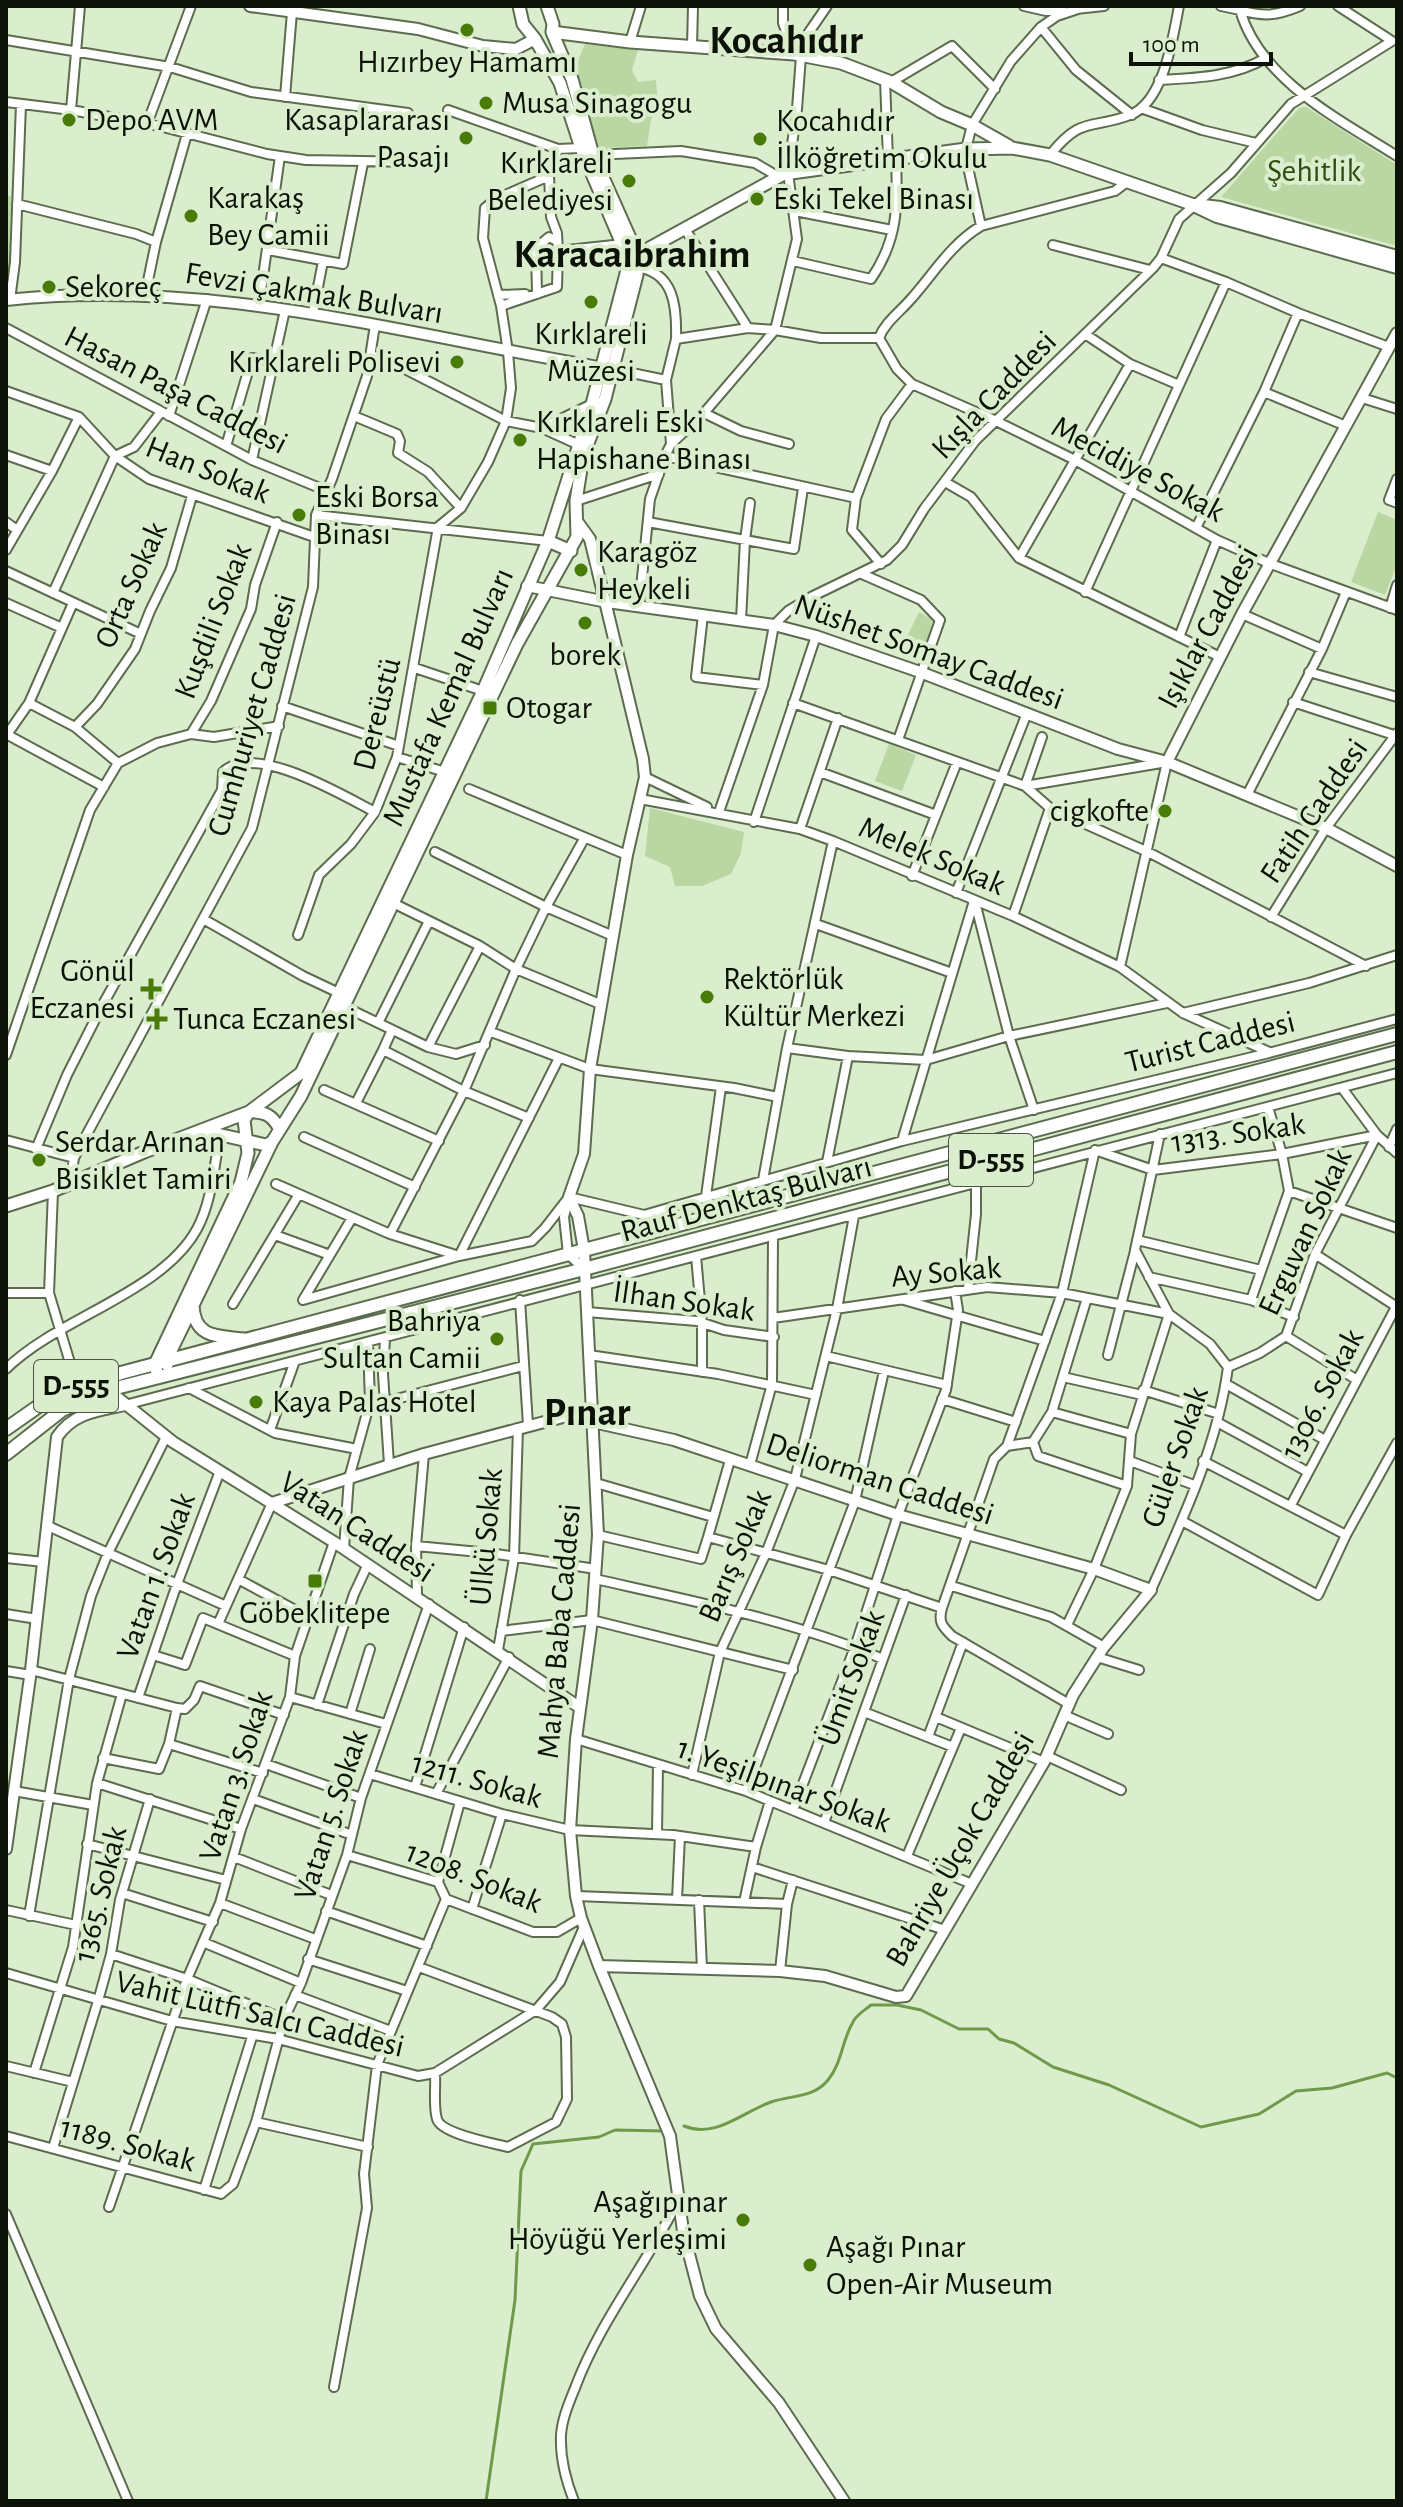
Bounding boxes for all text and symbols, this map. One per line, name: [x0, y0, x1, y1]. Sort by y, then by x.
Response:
scale bar: [1131, 16, 1271, 66]
marker: Hızırbey Hamamı: [458, 21, 476, 39]
district label: Kocahıdır: [709, 21, 863, 61]
text: 100 m: [1143, 33, 1200, 57]
place label: Hızırbey Hamamı: [357, 46, 577, 78]
place label: Musa Sinagogu: [502, 87, 692, 119]
marker: Musa Sinagogu: [477, 94, 495, 112]
place label: Depo AVM: [85, 104, 218, 136]
place label: Kasaplararası Pasajı: [284, 104, 450, 173]
place label: Kocahıdır İlköğretim Okulu: [776, 105, 987, 174]
marker: Depo AVM: [60, 111, 78, 129]
marker: Kasaplararası Pasajı: [457, 129, 475, 147]
marker: Kocahıdır İlköğretim Okulu: [751, 130, 769, 148]
place label: Kırklareli Belediyesi: [487, 147, 613, 216]
park label: Şehitlik: [1267, 155, 1361, 187]
marker: Kırklareli Belediyesi: [620, 172, 638, 190]
place label: Karakaş Bey Camii: [207, 182, 330, 251]
place label: Eski Tekel Binası: [773, 183, 974, 215]
marker: Eski Tekel Binası: [748, 190, 766, 208]
marker: Karakaş Bey Camii: [182, 207, 200, 225]
district label: Karacaibrahim: [514, 235, 750, 275]
street label: Fevzi Çakmak Bulvarı: [183, 257, 445, 329]
place label: Sekoreç: [65, 271, 161, 303]
marker: Sekoreç: [40, 278, 58, 296]
marker: Kırklareli Müzesi: [582, 293, 600, 311]
place label: Kırklareli Müzesi: [534, 318, 648, 387]
street label: Hasan Paşa Caddesi: [59, 320, 293, 460]
street label: Kışla Caddesi: [926, 325, 1062, 465]
place label: Kırklareli Polisevi: [228, 346, 441, 378]
marker: Kırklareli Polisevi: [448, 353, 466, 371]
place label: Kırklareli Eski Hapishane Binası: [536, 406, 751, 475]
street label: Mecidiye Sokak: [1046, 410, 1230, 528]
street label: Han Sokak: [141, 431, 275, 510]
marker: Kırklareli Eski Hapishane Binası: [511, 431, 529, 449]
place label: Eski Borsa Binası: [315, 481, 439, 550]
marker: Eski Borsa Binası: [290, 506, 308, 524]
street label: Orta Sokak: [89, 517, 173, 653]
place label: Karagöz Heykeli: [597, 536, 697, 605]
street label: Kuşdili Sokak: [169, 538, 257, 703]
street label: Işıklar Caddesi: [1152, 540, 1264, 714]
marker: Karagöz Heykeli: [572, 561, 590, 579]
street label: Mustafa Kemal Bulvarı: [377, 563, 519, 831]
street label: Nüshet Somay Caddesi: [790, 588, 1068, 716]
street label: Cumhuriyet Caddesi: [202, 590, 302, 840]
marker: borek: [576, 614, 594, 632]
place label: borek: [549, 639, 621, 671]
street label: Dereüstü: [348, 654, 406, 774]
place label: Otogar: [506, 692, 592, 724]
marker: Otogar: [481, 699, 499, 717]
street label: Fatih Caddesi: [1254, 733, 1374, 889]
place label: cigkofte: [1050, 795, 1149, 827]
marker: cigkofte: [1156, 802, 1174, 820]
street label: Melek Sokak: [854, 811, 1010, 901]
place label: Gönül Eczanesi: [30, 955, 135, 1024]
place label: Rektörlük Kültür Merkezi: [723, 963, 906, 1032]
marker: Gönül Eczanesi: [142, 980, 160, 998]
marker: Rektörlük Kültür Merkezi: [698, 988, 716, 1006]
place label: Tunca Eczanesi: [173, 1003, 356, 1035]
street label: Turist Caddesi: [1122, 1005, 1298, 1079]
marker: Tunca Eczanesi: [148, 1010, 166, 1028]
street label: 1313. Sokak: [1169, 1108, 1307, 1158]
place label: Serdar Arınan Bisiklet Tamiri: [55, 1126, 232, 1195]
road number: D-555: [949, 1134, 1033, 1186]
street label: Erguvan Sokak: [1253, 1143, 1358, 1320]
street label: Rauf Denktaş Bulvarı: [617, 1150, 875, 1248]
marker: Serdar Arınan Bisiklet Tamiri: [30, 1151, 48, 1169]
street label: Ay Sokak: [890, 1251, 1003, 1293]
street label: İlhan Sokak: [611, 1274, 757, 1327]
place label: Bahriya Sultan Camii: [323, 1305, 481, 1374]
street label: 1306. Sokak: [1274, 1323, 1370, 1464]
marker: Bahriya Sultan Camii: [488, 1330, 506, 1348]
road number: D-555: [34, 1360, 118, 1412]
street label: Güler Sokak: [1136, 1382, 1214, 1532]
place label: Kaya Palas Hotel: [272, 1386, 477, 1418]
marker: Kaya Palas Hotel: [247, 1393, 265, 1411]
district label: Pınar: [544, 1393, 630, 1433]
street label: Deliorman Caddesi: [762, 1427, 998, 1531]
street label: Vatan Caddesi: [274, 1466, 440, 1588]
street label: Ülkü Sokak: [463, 1467, 508, 1607]
street label: Barış Sokak: [693, 1485, 777, 1627]
street label: Vatan 1. Sokak: [111, 1488, 201, 1664]
street label: Mahya Baba Caddesi: [532, 1502, 586, 1760]
marker: Göbeklitepe: [306, 1572, 324, 1590]
place label: Göbeklitepe: [239, 1597, 391, 1629]
street label: Ümit Sokak: [811, 1605, 890, 1750]
street label: Vatan 3. Sokak: [193, 1687, 279, 1865]
street label: Vatan 5. Sokak: [288, 1725, 374, 1904]
street label: Bahriye Üçok Caddesi: [879, 1726, 1040, 1972]
street label: 1. Yeşilpınar Sokak: [673, 1732, 895, 1839]
street label: 1211. Sokak: [408, 1746, 546, 1814]
street label: 1365. Sokak: [68, 1822, 132, 1965]
street label: 1208. Sokak: [401, 1835, 547, 1919]
street label: Vahit Lütfi Salcı Caddesi: [113, 1965, 407, 2063]
street label: 1189. Sokak: [57, 2111, 199, 2177]
place label: Aşağıpınar Höyüğü Yerleşimi: [508, 2186, 728, 2255]
marker: Aşağıpınar Höyüğü Yerleşimi: [734, 2211, 752, 2229]
place label: Aşağı Pınar Open-Air Museum: [826, 2231, 1053, 2300]
marker: Aşağı Pınar Open-Air Museum: [801, 2256, 819, 2274]

